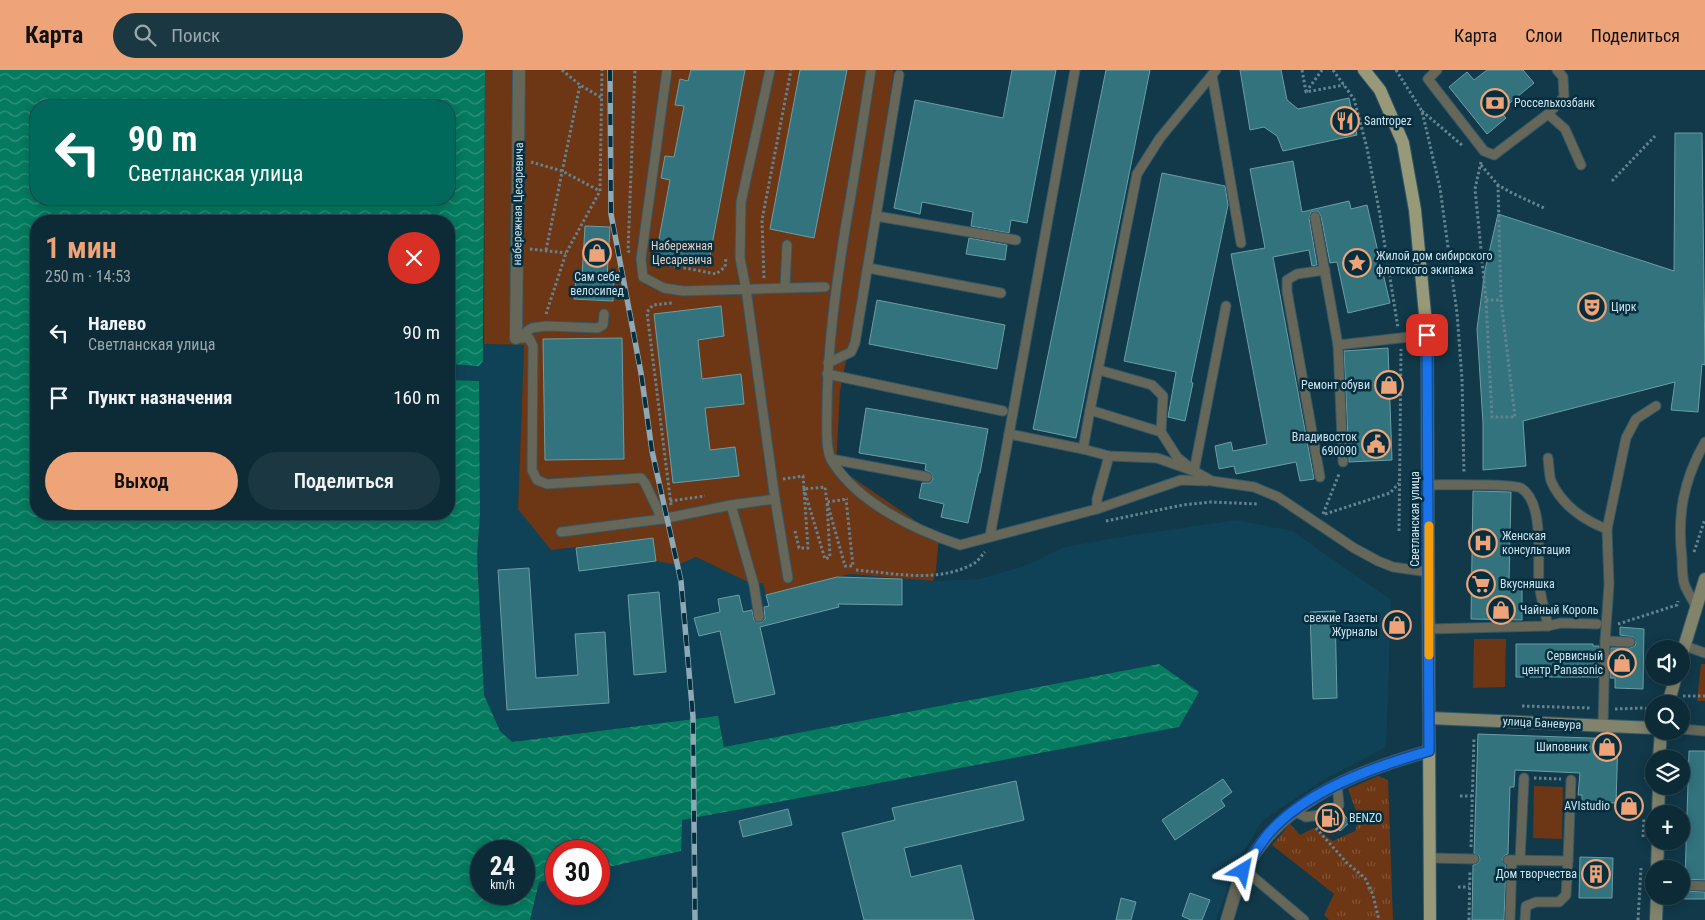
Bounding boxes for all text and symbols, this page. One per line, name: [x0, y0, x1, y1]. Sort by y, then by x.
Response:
search box: [113, 13, 463, 58]
text: Карта: [25, 21, 83, 49]
icon: search: [131, 21, 159, 49]
text: Поиск: [171, 24, 220, 47]
text: Карта: [1454, 25, 1497, 46]
text: Слои: [1525, 25, 1563, 46]
text: Поделиться: [1591, 25, 1680, 46]
bank icon: Россельхозбанк: [1480, 88, 1510, 118]
place label: Россельхозбанк: [1514, 96, 1595, 110]
restaurant icon: Santropez: [1330, 106, 1360, 136]
place label: Santropez: [1364, 114, 1412, 128]
text: 90 m: [128, 119, 197, 160]
icon: left: [45, 120, 110, 185]
street label: набережная Цесаревича: [510, 142, 526, 266]
text: Светланская улица: [128, 161, 303, 186]
text: 1 мин: [45, 230, 117, 265]
button: close: [388, 232, 440, 284]
shop icon: Сам себе велосипед: [582, 238, 612, 268]
park label: Набережная Цесаревича: [651, 239, 713, 267]
place icon: Жилой дом сибирского флотского экипажа: [1342, 248, 1372, 278]
place label: Жилой дом сибирского флотского экипажа: [1376, 249, 1493, 277]
text: 250 m · 14:53: [45, 267, 131, 286]
place label: Сам себе велосипед: [570, 270, 624, 298]
theatre icon: Цирк: [1577, 292, 1607, 322]
place label: Цирк: [1611, 300, 1637, 314]
text: Налево: [88, 312, 146, 335]
pin: [1406, 314, 1448, 356]
icon: left: [45, 319, 73, 347]
text: 90 m: [403, 321, 440, 344]
icon: arrive: [1413, 321, 1441, 349]
text: Светланская улица: [88, 335, 216, 354]
shop icon: Ремонт обуви: [1374, 370, 1404, 400]
place label: Ремонт обуви: [1301, 378, 1370, 392]
icon: arrive: [45, 384, 73, 412]
text: Пункт назначения: [88, 386, 232, 409]
text: 160 m: [393, 386, 440, 409]
public building icon: Владивосток 690090: [1361, 429, 1391, 459]
place label: Владивосток 690090: [1292, 430, 1357, 458]
button: Выход: [45, 452, 238, 510]
button: Поделиться: [248, 452, 440, 510]
street label: Светланская улица: [1408, 471, 1422, 567]
hospital icon: Женская консультация: [1468, 528, 1498, 558]
place label: Женская консультация: [1502, 529, 1570, 557]
supermarket icon: Вкусняшка: [1466, 569, 1496, 599]
place label: Вкусняшка: [1500, 577, 1555, 591]
shop icon: Чайный Король: [1486, 595, 1516, 625]
place label: Чайный Король: [1520, 603, 1599, 617]
shop icon: свежие Газеты Журналы: [1382, 610, 1412, 640]
place label: свежие Газеты Журналы: [1304, 611, 1378, 639]
map controls: [1645, 640, 1690, 905]
button: sound: [1645, 640, 1690, 685]
shop icon: Сервисный центр Panasonic: [1607, 648, 1637, 678]
place label: Сервисный центр Panasonic: [1522, 649, 1603, 677]
button: search: [1645, 695, 1690, 740]
street label: улица Баневура: [1502, 714, 1582, 732]
shop icon: Шиповник: [1592, 732, 1622, 762]
place label: Шиповник: [1536, 740, 1588, 754]
button: layers: [1645, 750, 1690, 795]
shop icon: AVIstudio: [1614, 791, 1644, 821]
place label: AVIstudio: [1564, 799, 1610, 813]
fuel station icon: BENZO: [1315, 803, 1345, 833]
button: +: [1645, 805, 1690, 850]
place label: BENZO: [1349, 811, 1382, 825]
speed limit sign: 30: [545, 840, 610, 905]
position arrow: [1216, 844, 1268, 896]
text: 24: [490, 852, 515, 881]
building icon: Дом творчества: [1581, 859, 1611, 889]
button: −: [1645, 860, 1690, 905]
place label: Дом творчества: [1496, 867, 1577, 881]
text: km/h: [490, 878, 515, 892]

